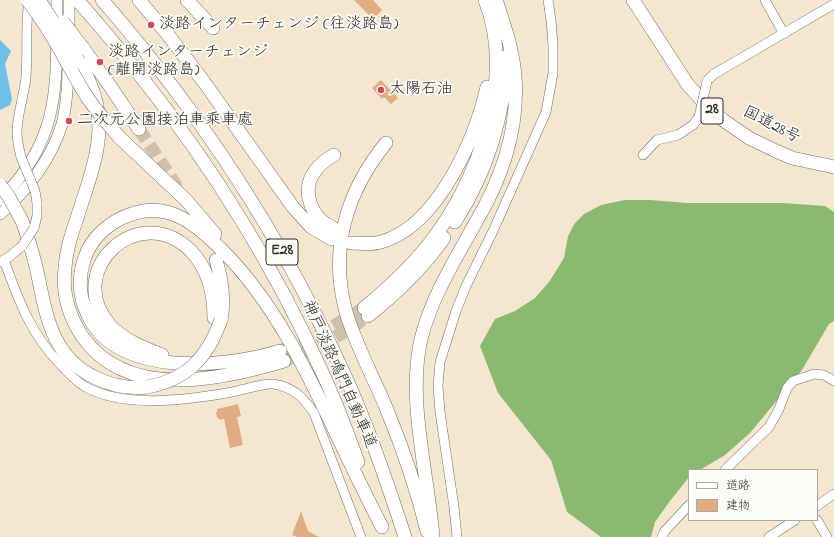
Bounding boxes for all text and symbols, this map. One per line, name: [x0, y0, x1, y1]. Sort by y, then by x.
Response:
place label: 淡路インターチェンジ (往淡路島): [159, 15, 398, 35]
marker: 淡路インターチェンジ (往淡路島): [146, 20, 156, 30]
place label: 淡路インターチェンジ (離開淡路島): [108, 43, 268, 81]
marker: 淡路インターチェンジ (離開淡路島): [95, 57, 105, 67]
place label: 太陽石油: [389, 80, 453, 100]
marker: 太陽石油: [376, 85, 386, 95]
road number: 28: [701, 98, 723, 124]
street label: 国道28号: [739, 103, 803, 149]
place label: 二次元公園接泊車乘車處: [77, 111, 253, 131]
marker: 二次元公園接泊車乘車處: [64, 116, 74, 126]
road number: E28: [266, 239, 298, 265]
street label: 神戸淡路鳴門自動車道: [297, 298, 379, 452]
legend: [688, 469, 818, 521]
text: 道路: [726, 477, 750, 495]
text: 建物: [726, 497, 750, 515]

